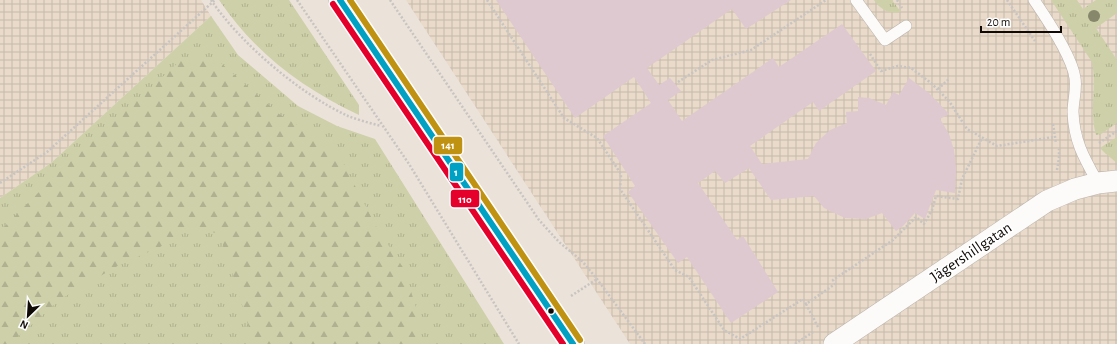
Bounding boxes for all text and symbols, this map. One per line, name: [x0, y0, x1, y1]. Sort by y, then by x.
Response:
scale bar: [981, 8, 1061, 34]
text: 20 m: [987, 16, 1010, 28]
line badge: 141: [433, 136, 463, 155]
text: 141: [441, 140, 455, 151]
line badge: 1: [449, 162, 464, 182]
text: 1: [454, 167, 458, 178]
line badge: 110: [450, 189, 480, 208]
text: 110: [458, 194, 472, 205]
street label: Jägershillgatan: [928, 219, 1014, 285]
north arrow: [8, 296, 48, 336]
unlabelled marker: [546, 306, 556, 316]
text: N: [18, 318, 30, 331]

